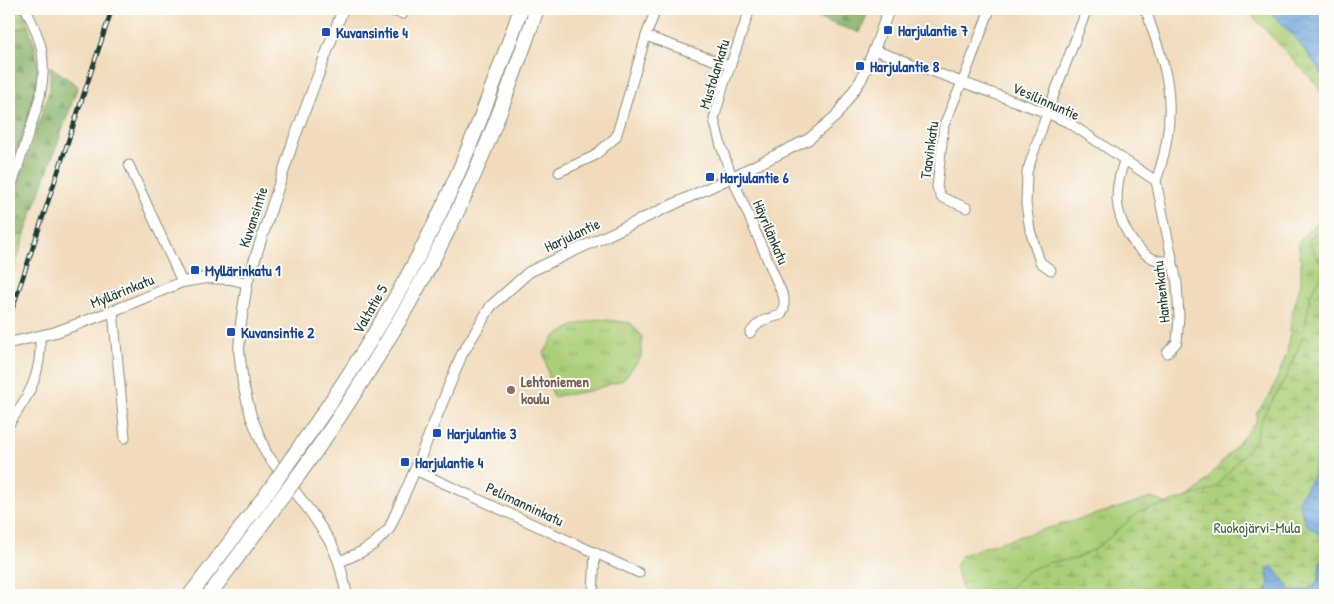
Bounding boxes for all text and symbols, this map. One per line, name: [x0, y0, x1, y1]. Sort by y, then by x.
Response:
place label: Harjulantie 7: [898, 20, 969, 41]
place label: Kuvansintie 4: [336, 22, 408, 43]
marker: Harjulantie 7: [882, 24, 894, 36]
marker: Kuvansintie 4: [320, 26, 332, 38]
street label: Mustolankatu: [693, 37, 735, 111]
place label: Harjulantie 8: [870, 56, 940, 77]
marker: Harjulantie 8: [854, 60, 866, 72]
street label: Vesilinnuntie: [1009, 77, 1083, 125]
street label: Taavinkatu: [915, 120, 943, 180]
place label: Harjulantie 6: [720, 167, 789, 188]
marker: Harjulantie 6: [704, 171, 716, 183]
street label: Kuvansintie: [233, 184, 273, 250]
street label: Häyrilänkatu: [748, 196, 794, 268]
street label: Harjulantie: [541, 213, 603, 257]
place label: Myllärinkatu 1: [205, 260, 281, 282]
street label: Hanhenkatu: [1147, 260, 1175, 324]
marker: Myllärinkatu 1: [189, 264, 201, 276]
street label: Myllärinkatu: [87, 269, 157, 313]
street label: Valtatie 5: [347, 280, 393, 337]
place label: Kuvansintie 2: [241, 322, 315, 343]
marker: Kuvansintie 2: [225, 326, 237, 338]
place label: Lehtoniemen koulu: [521, 371, 589, 409]
marker: Lehtoniemen koulu: [505, 384, 517, 396]
place label: Harjulantie 3: [447, 423, 517, 444]
marker: Harjulantie 3: [431, 427, 443, 439]
place label: Harjulantie 4: [415, 452, 484, 473]
marker: Harjulantie 4: [399, 456, 411, 468]
street label: Pelimanninkatu: [483, 477, 567, 531]
park label: Ruokojärvi-Mula: [1214, 517, 1300, 538]

